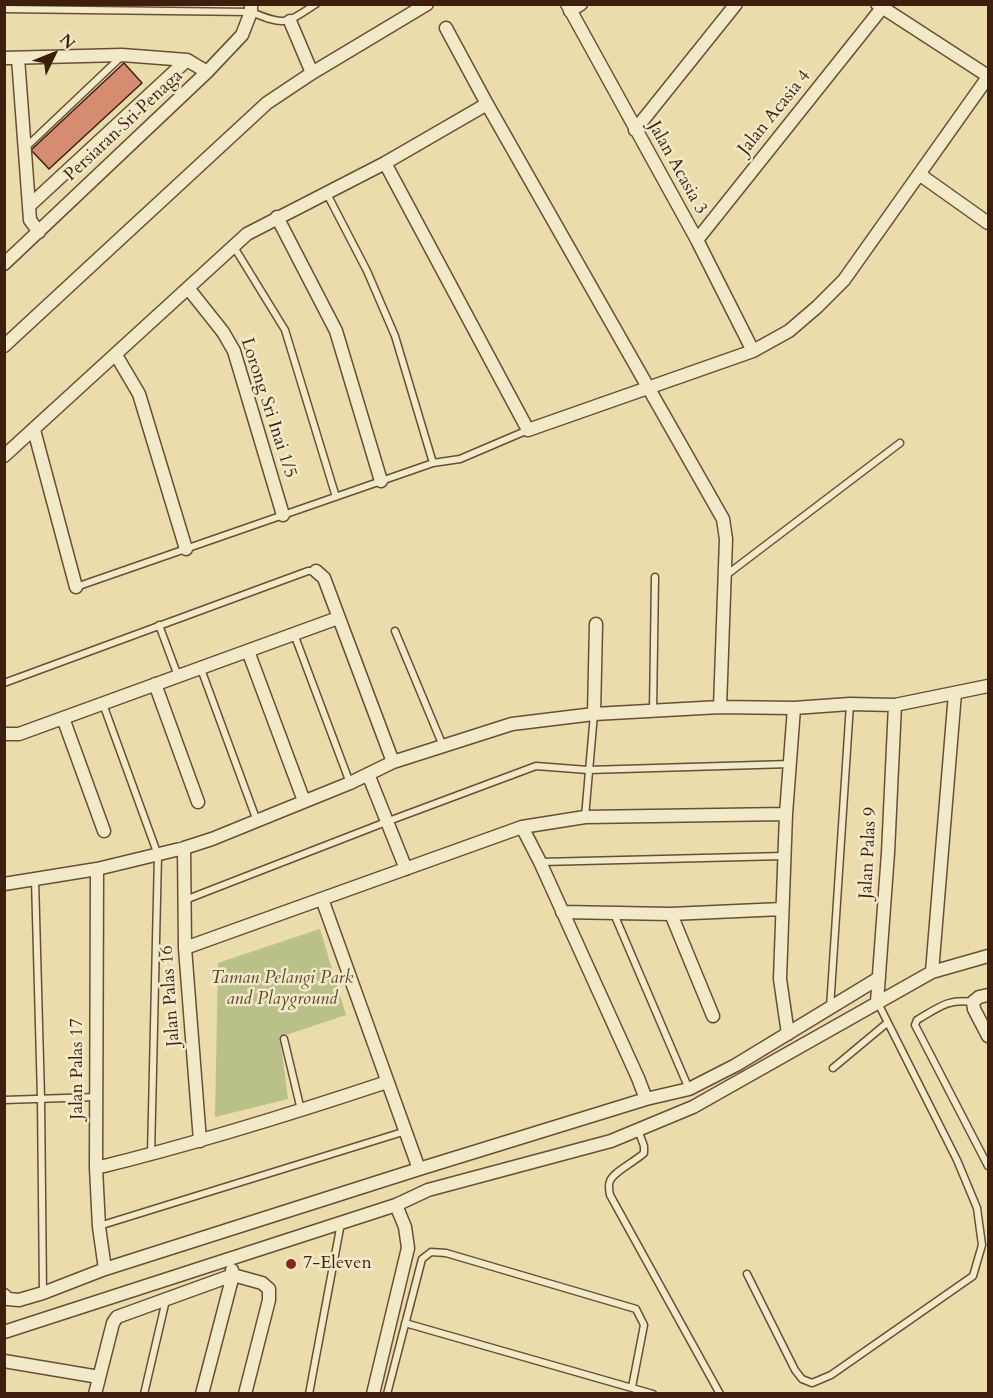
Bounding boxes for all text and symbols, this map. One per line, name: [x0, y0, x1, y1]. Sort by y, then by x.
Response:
north arrow: [24, 24, 84, 84]
text: N: [54, 29, 80, 54]
street label: Persiaran Sri Penaga: [60, 66, 188, 186]
street label: Jalan Acasia 4: [734, 66, 816, 160]
street label: Jalan Acasia 3: [643, 118, 711, 218]
street label: Lorong Sri Inai 1/5: [235, 335, 301, 481]
street label: Jalan Palas 9: [856, 806, 882, 900]
street label: Jalan Palas 16: [157, 945, 185, 1047]
park label: Taman Pelangi Park and Playground: [211, 968, 353, 1010]
street label: Jalan Palas 17: [67, 1018, 89, 1120]
place label: 7-Eleven: [303, 1253, 372, 1275]
marker: 7-Eleven: [284, 1257, 298, 1271]

